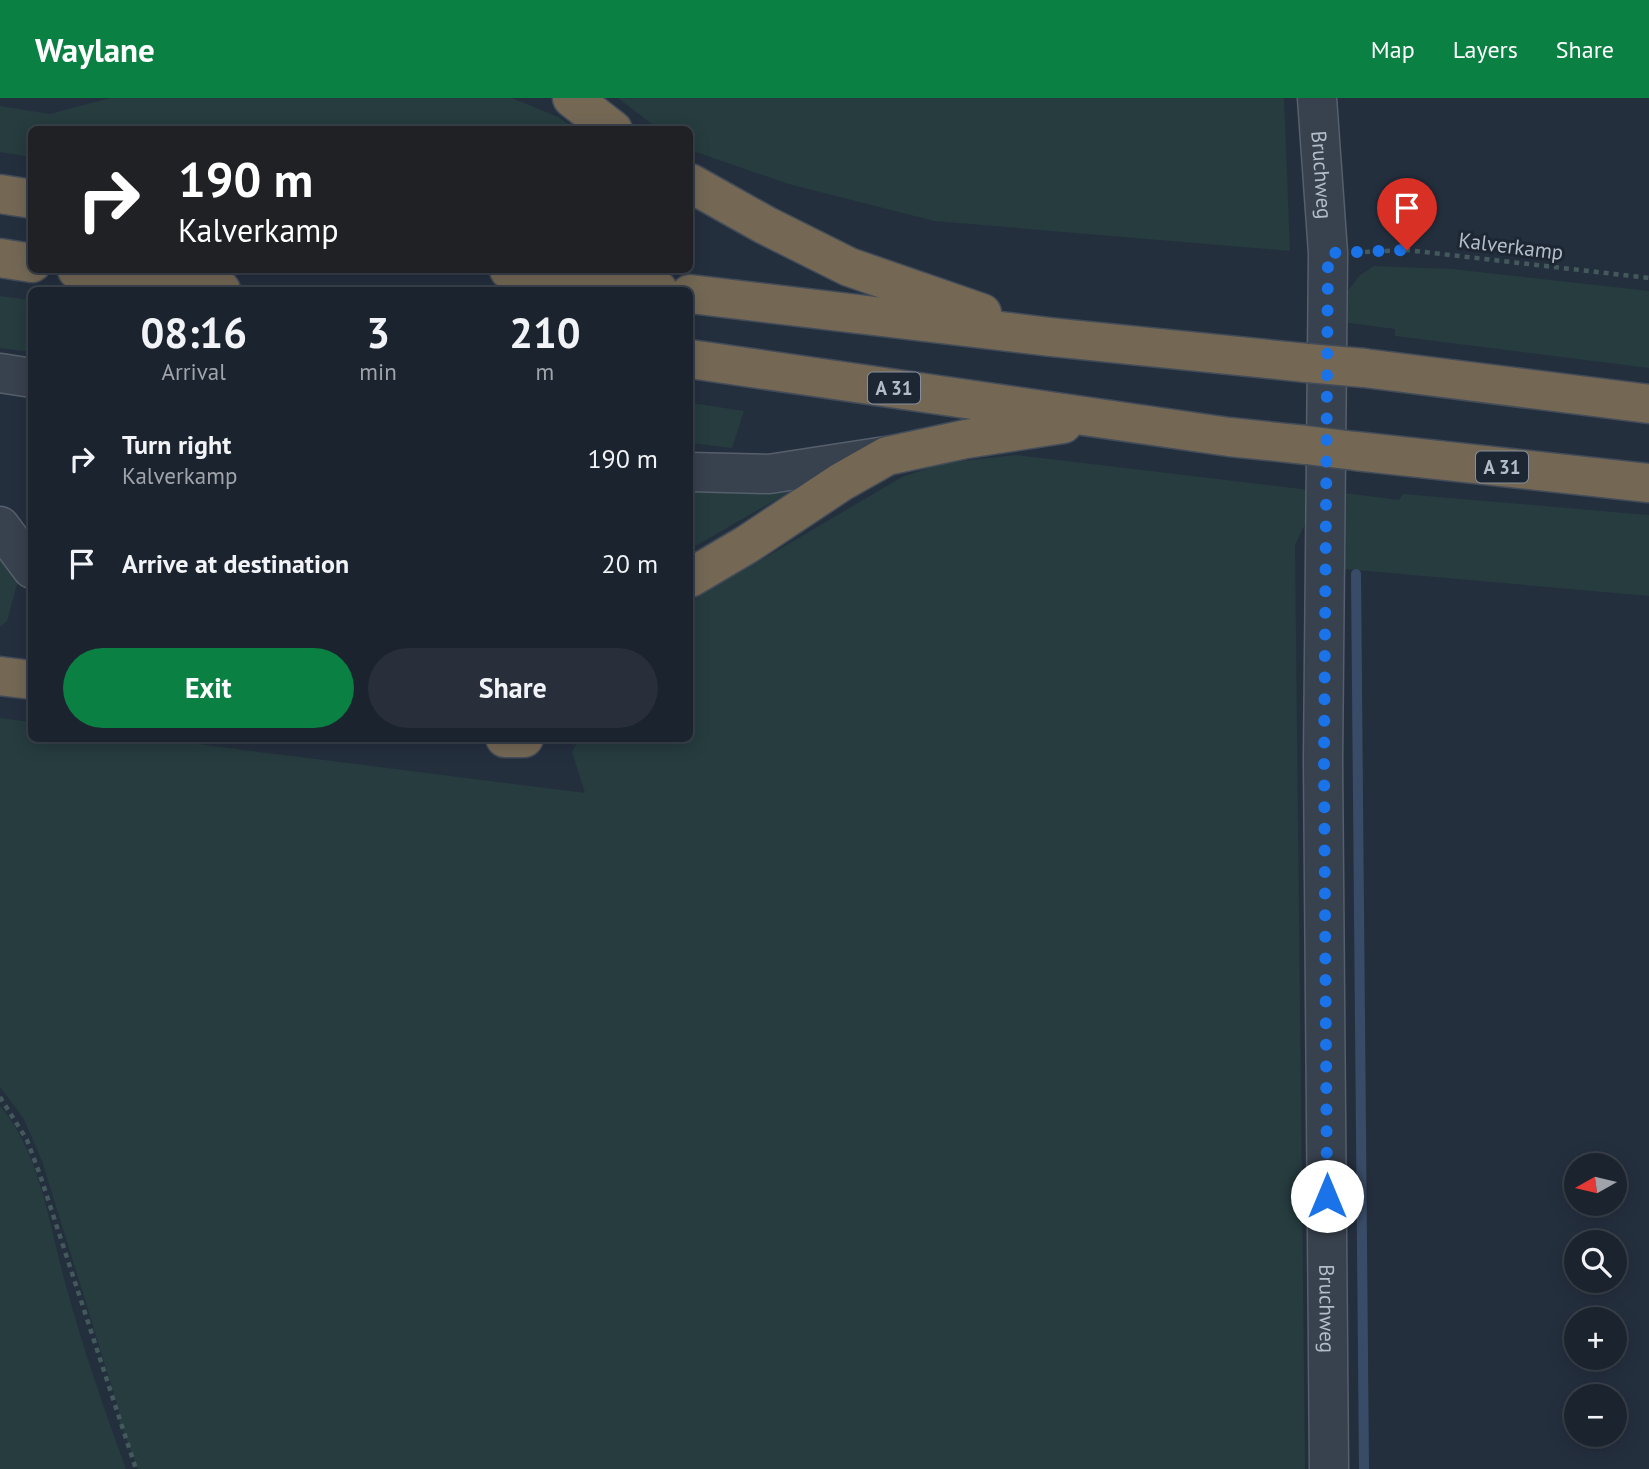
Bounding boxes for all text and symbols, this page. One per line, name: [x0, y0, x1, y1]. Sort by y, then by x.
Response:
text: Waylane: [35, 28, 155, 71]
text: Map: [1371, 34, 1415, 65]
text: Layers: [1453, 34, 1518, 65]
text: Share: [1556, 34, 1614, 65]
street label: Bruchweg: [1306, 130, 1339, 220]
text: 190 m: [178, 147, 313, 211]
icon: right: [63, 154, 154, 245]
pin: [1377, 178, 1437, 250]
icon: arrive: [1388, 189, 1426, 227]
text: Kalverkamp: [178, 209, 339, 251]
street label: Kalverkamp: [1457, 226, 1565, 266]
text: 08:16: [140, 305, 247, 360]
text: 3: [366, 305, 390, 360]
text: 210: [509, 305, 581, 360]
text: Arrival: [161, 357, 226, 386]
text: min: [359, 357, 397, 386]
text: m: [536, 357, 554, 386]
road number: A 31: [868, 372, 920, 404]
text: Turn right: [122, 428, 231, 461]
icon: right: [63, 440, 101, 478]
text: 190 m: [587, 442, 658, 475]
road number: A 31: [1476, 452, 1528, 482]
text: Kalverkamp: [122, 461, 237, 490]
icon: arrive: [63, 545, 101, 583]
text: Arrive at destination: [122, 547, 349, 580]
text: 20 m: [602, 547, 658, 580]
button: Exit: [63, 648, 354, 728]
button: Share: [368, 648, 658, 728]
north arrow: [1564, 1153, 1628, 1216]
map controls: [1564, 1153, 1627, 1447]
position arrow: [1290, 1159, 1364, 1233]
button: search: [1564, 1230, 1627, 1293]
street label: Bruchweg: [1314, 1264, 1342, 1353]
button: +: [1564, 1307, 1627, 1370]
button: −: [1564, 1384, 1627, 1447]

